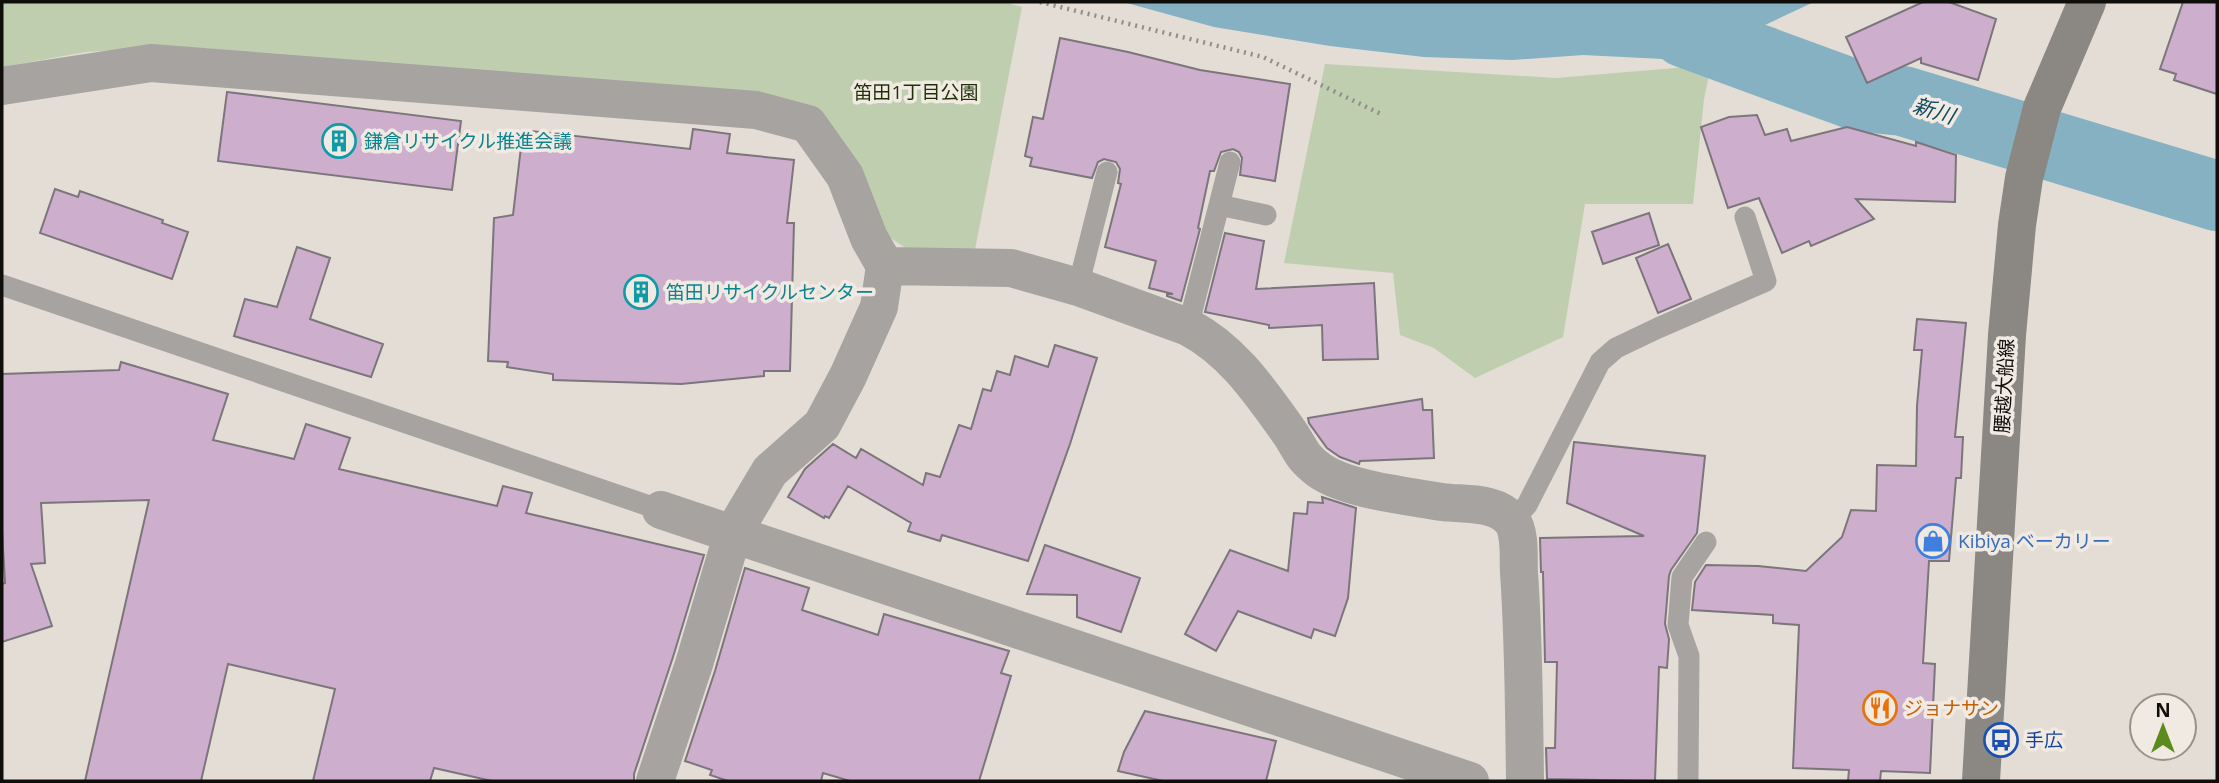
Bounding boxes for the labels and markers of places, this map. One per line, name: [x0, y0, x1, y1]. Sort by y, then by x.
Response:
building icon: 鎌倉リサイクル推進会議: [320, 122, 358, 160]
place label: 鎌倉リサイクル推進会議: [364, 128, 572, 154]
building icon: 笛田リサイクルセンター: [622, 273, 660, 311]
place label: 笛田リサイクルセンター: [666, 279, 874, 305]
shop icon: Kibiya ベーカリー: [1914, 522, 1952, 560]
place label: Kibiya ベーカリー: [1958, 528, 2111, 554]
restaurant icon: ジョナサン: [1861, 689, 1899, 727]
place label: ジョナサン: [1904, 695, 1999, 721]
bus stop icon: 手広: [1982, 721, 2020, 759]
place label: 手広: [2025, 727, 2063, 753]

